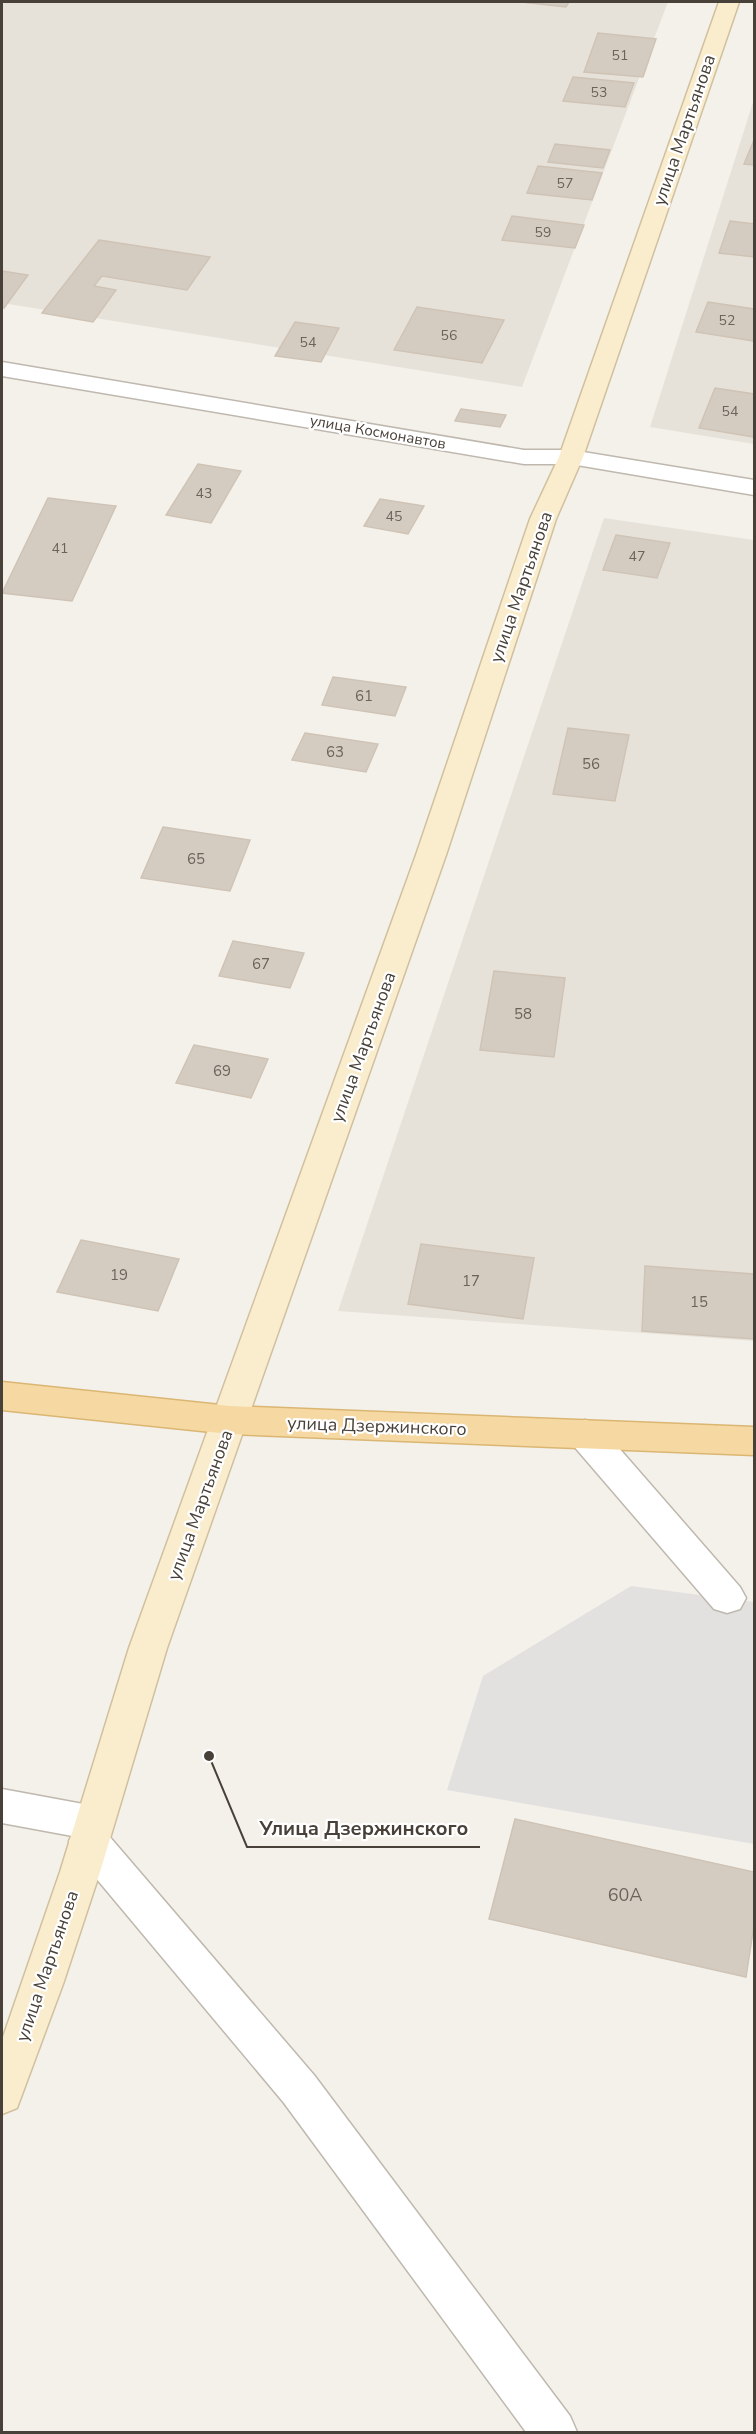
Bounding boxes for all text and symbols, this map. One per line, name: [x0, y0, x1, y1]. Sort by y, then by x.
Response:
house number: 51: [612, 46, 628, 65]
street label: улица Мартьянова: [647, 51, 721, 209]
house number: 53: [591, 83, 607, 102]
house number: 57: [557, 174, 573, 193]
house number: 59: [535, 223, 551, 242]
house number: 52: [719, 311, 735, 330]
house number: 56: [441, 326, 457, 345]
house number: 54: [300, 333, 316, 352]
house number: 54: [722, 402, 738, 421]
street label: улица Космонавтов: [308, 410, 448, 454]
house number: 43: [196, 484, 212, 503]
house number: 45: [386, 507, 402, 526]
street label: улица Мартьянова: [484, 508, 558, 666]
house number: 41: [52, 539, 68, 558]
house number: 47: [629, 547, 645, 566]
house number: 61: [355, 686, 373, 706]
house number: 63: [326, 742, 344, 762]
house number: 56: [582, 754, 600, 774]
house number: 65: [187, 849, 205, 869]
house number: 67: [252, 954, 270, 974]
street label: улица Мартьянова: [325, 968, 401, 1126]
house number: 58: [514, 1004, 532, 1024]
house number: 69: [213, 1061, 231, 1081]
house number: 19: [110, 1265, 128, 1285]
house number: 17: [462, 1271, 480, 1291]
house number: 15: [690, 1292, 708, 1312]
street label: улица Дзержинского: [287, 1411, 467, 1441]
street label: улица Мартьянова: [162, 1426, 238, 1584]
callout: Улица Дзержинского: [247, 1809, 480, 1847]
text: Улица Дзержинского: [259, 1815, 468, 1842]
house number: 60А: [608, 1883, 642, 1907]
street label: улица Мартьянова: [10, 1887, 84, 2045]

